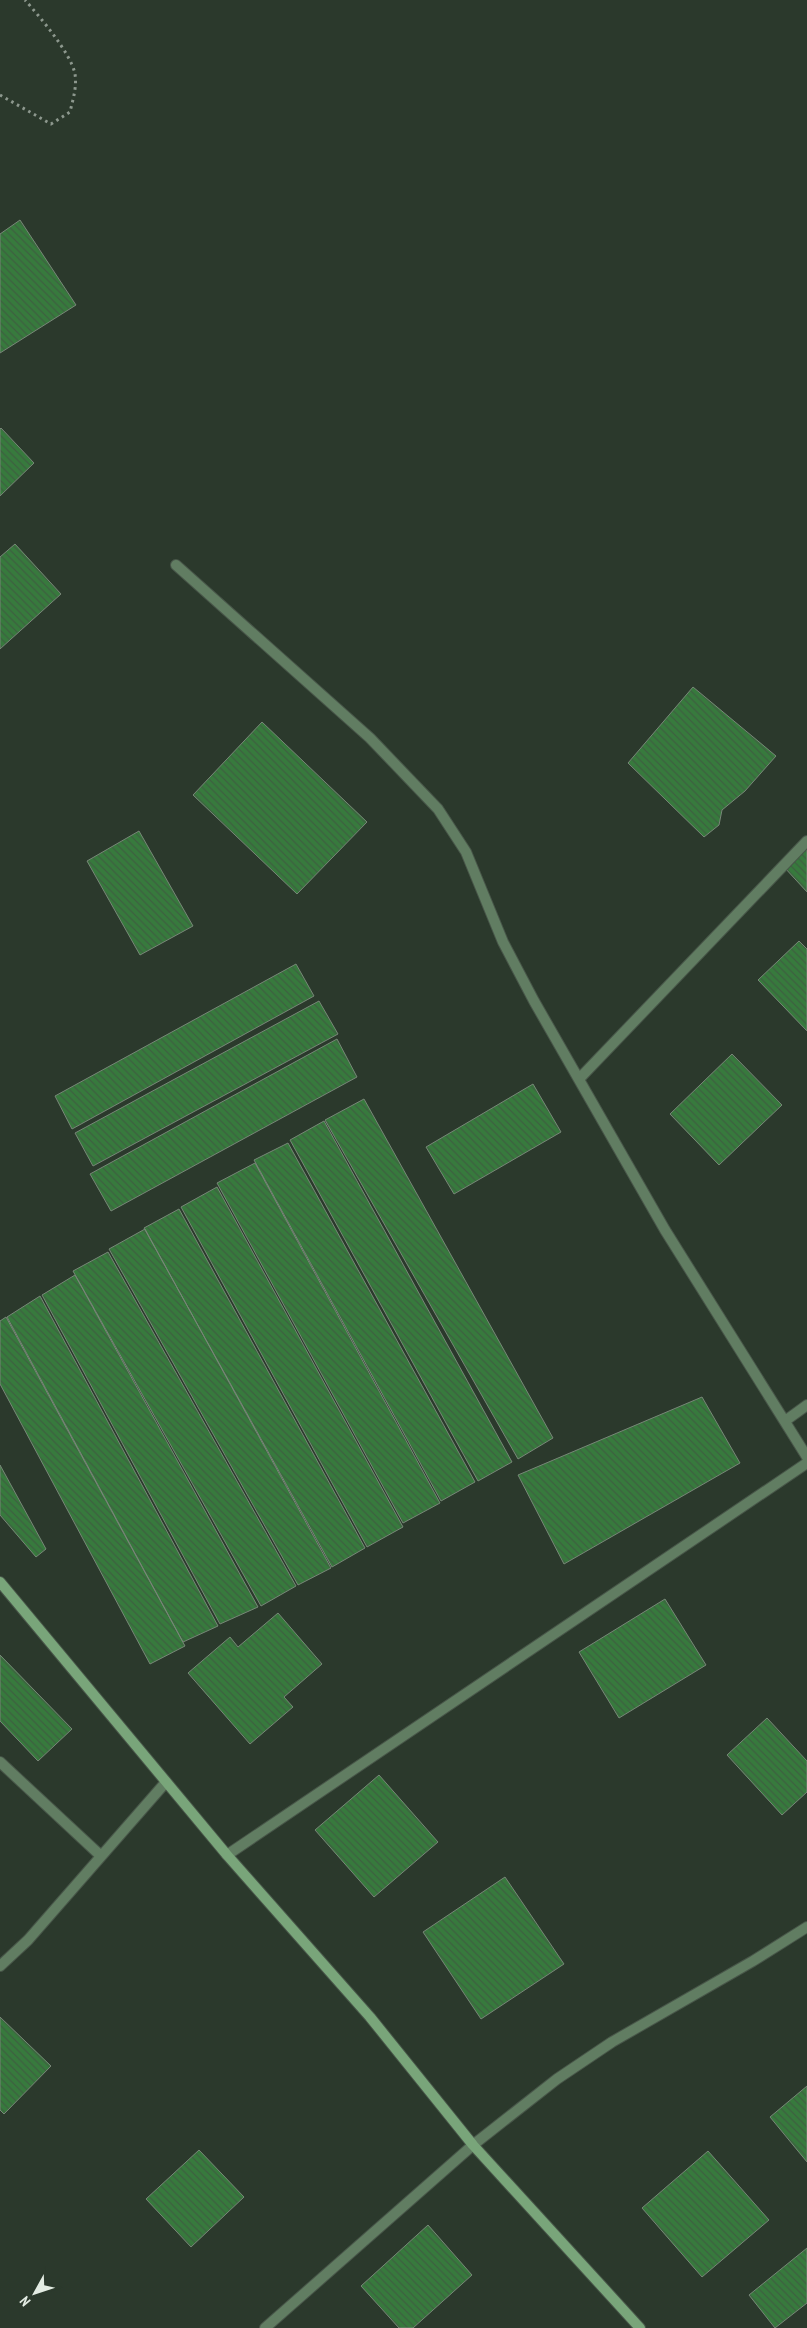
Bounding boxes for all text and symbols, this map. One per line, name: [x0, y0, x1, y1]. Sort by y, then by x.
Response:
north arrow: [10, 2268, 60, 2318]
text: N: [16, 2293, 34, 2310]

